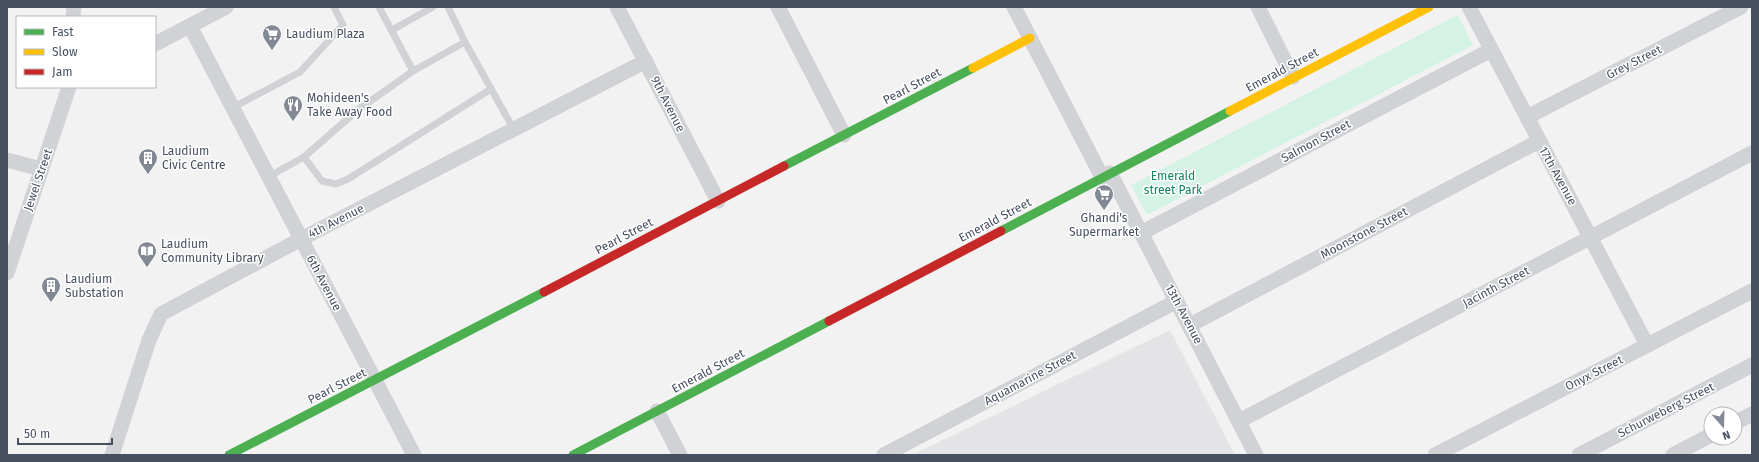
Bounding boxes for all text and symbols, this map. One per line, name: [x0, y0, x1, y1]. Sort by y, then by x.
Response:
legend: [16, 16, 156, 88]
supermarket icon: Laudium Plaza: [261, 23, 283, 51]
text: Fast: [52, 25, 74, 39]
place label: Laudium Plaza: [286, 27, 365, 41]
street label: Grey Street: [1604, 42, 1664, 82]
text: Slow: [52, 45, 78, 59]
street label: Emerald Street: [1243, 45, 1321, 95]
text: Jam: [52, 65, 72, 79]
street label: Pearl Street: [881, 65, 944, 107]
street label: 9th Avenue: [648, 74, 688, 134]
place label: Mohideen's Take Away Food: [307, 91, 392, 119]
restaurant icon: Mohideen's Take Away Food: [282, 94, 304, 122]
street label: Salmon Street: [1279, 117, 1354, 165]
place label: Laudium Civic Centre: [162, 144, 226, 172]
street label: 17th Avenue: [1536, 144, 1580, 208]
street label: Jewel Street: [21, 147, 55, 213]
building icon: Laudium Civic Centre: [137, 147, 159, 175]
park label: Emerald street Park: [1144, 169, 1203, 197]
supermarket icon: Ghandi's Supermarket: [1093, 183, 1115, 211]
street label: Emerald Street: [956, 195, 1034, 245]
street label: 4th Avenue: [306, 201, 366, 241]
street label: Moonstone Street: [1318, 204, 1410, 262]
place label: Ghandi's Supermarket: [1069, 211, 1140, 239]
street label: Pearl Street: [593, 215, 656, 257]
place label: Laudium Community Library: [161, 237, 264, 265]
library icon: Laudium Community Library: [136, 240, 158, 268]
street label: 6th Avenue: [304, 253, 344, 313]
street label: Jacinth Street: [1460, 263, 1532, 310]
place label: Laudium Substation: [65, 272, 124, 300]
building icon: Laudium Substation: [40, 275, 62, 303]
street label: 13th Avenue: [1162, 282, 1206, 346]
street label: Emerald Street: [669, 346, 747, 396]
street label: Aquamarine Street: [982, 348, 1079, 408]
street label: Onyx Street: [1563, 352, 1626, 393]
street label: Pearl Street: [306, 365, 369, 407]
street label: Schurweberg Street: [1616, 379, 1717, 440]
north arrow: [1703, 406, 1743, 446]
scale bar: [18, 420, 112, 446]
text: 50 m: [24, 427, 50, 441]
text: N: [1721, 428, 1732, 442]

